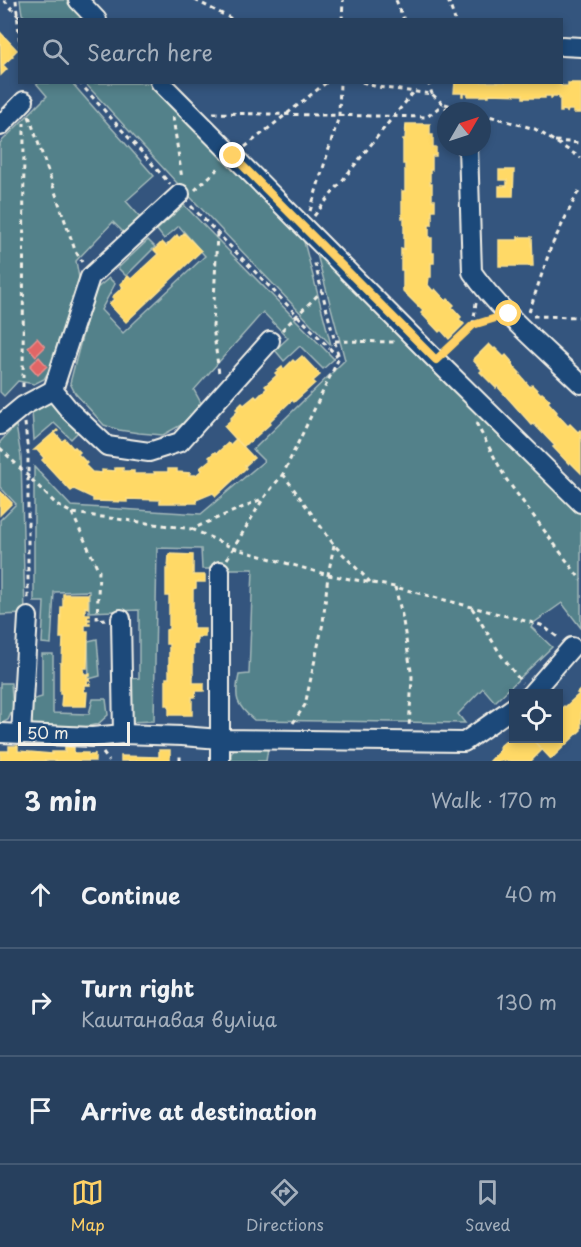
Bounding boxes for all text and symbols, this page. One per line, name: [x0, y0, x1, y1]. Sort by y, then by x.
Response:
search box: [18, 18, 563, 84]
icon: search: [39, 35, 72, 68]
text: Search here: [87, 35, 213, 68]
north arrow: [437, 102, 491, 156]
route end: [219, 142, 245, 168]
route start: [495, 300, 521, 326]
map controls: [509, 689, 563, 743]
button: locate: [509, 689, 563, 743]
scale bar: [18, 719, 130, 746]
text: 50 m: [27, 720, 68, 744]
text: 3 min: [24, 781, 97, 820]
text: Walk · 170 m: [431, 785, 557, 815]
icon: ahead: [24, 878, 57, 911]
text: Continue: [81, 878, 180, 911]
text: 40 m: [505, 879, 557, 909]
text: Turn right: [81, 971, 194, 1004]
icon: right: [24, 986, 57, 1019]
text: 130 m: [497, 987, 557, 1017]
text: Каштанавая вуліца: [81, 1004, 277, 1034]
icon: arrive: [24, 1094, 57, 1127]
text: Arrive at destination: [81, 1094, 317, 1127]
tab: Map: [71, 1176, 105, 1236]
tab: Directions: [246, 1176, 324, 1236]
tab: Saved: [465, 1176, 510, 1236]

